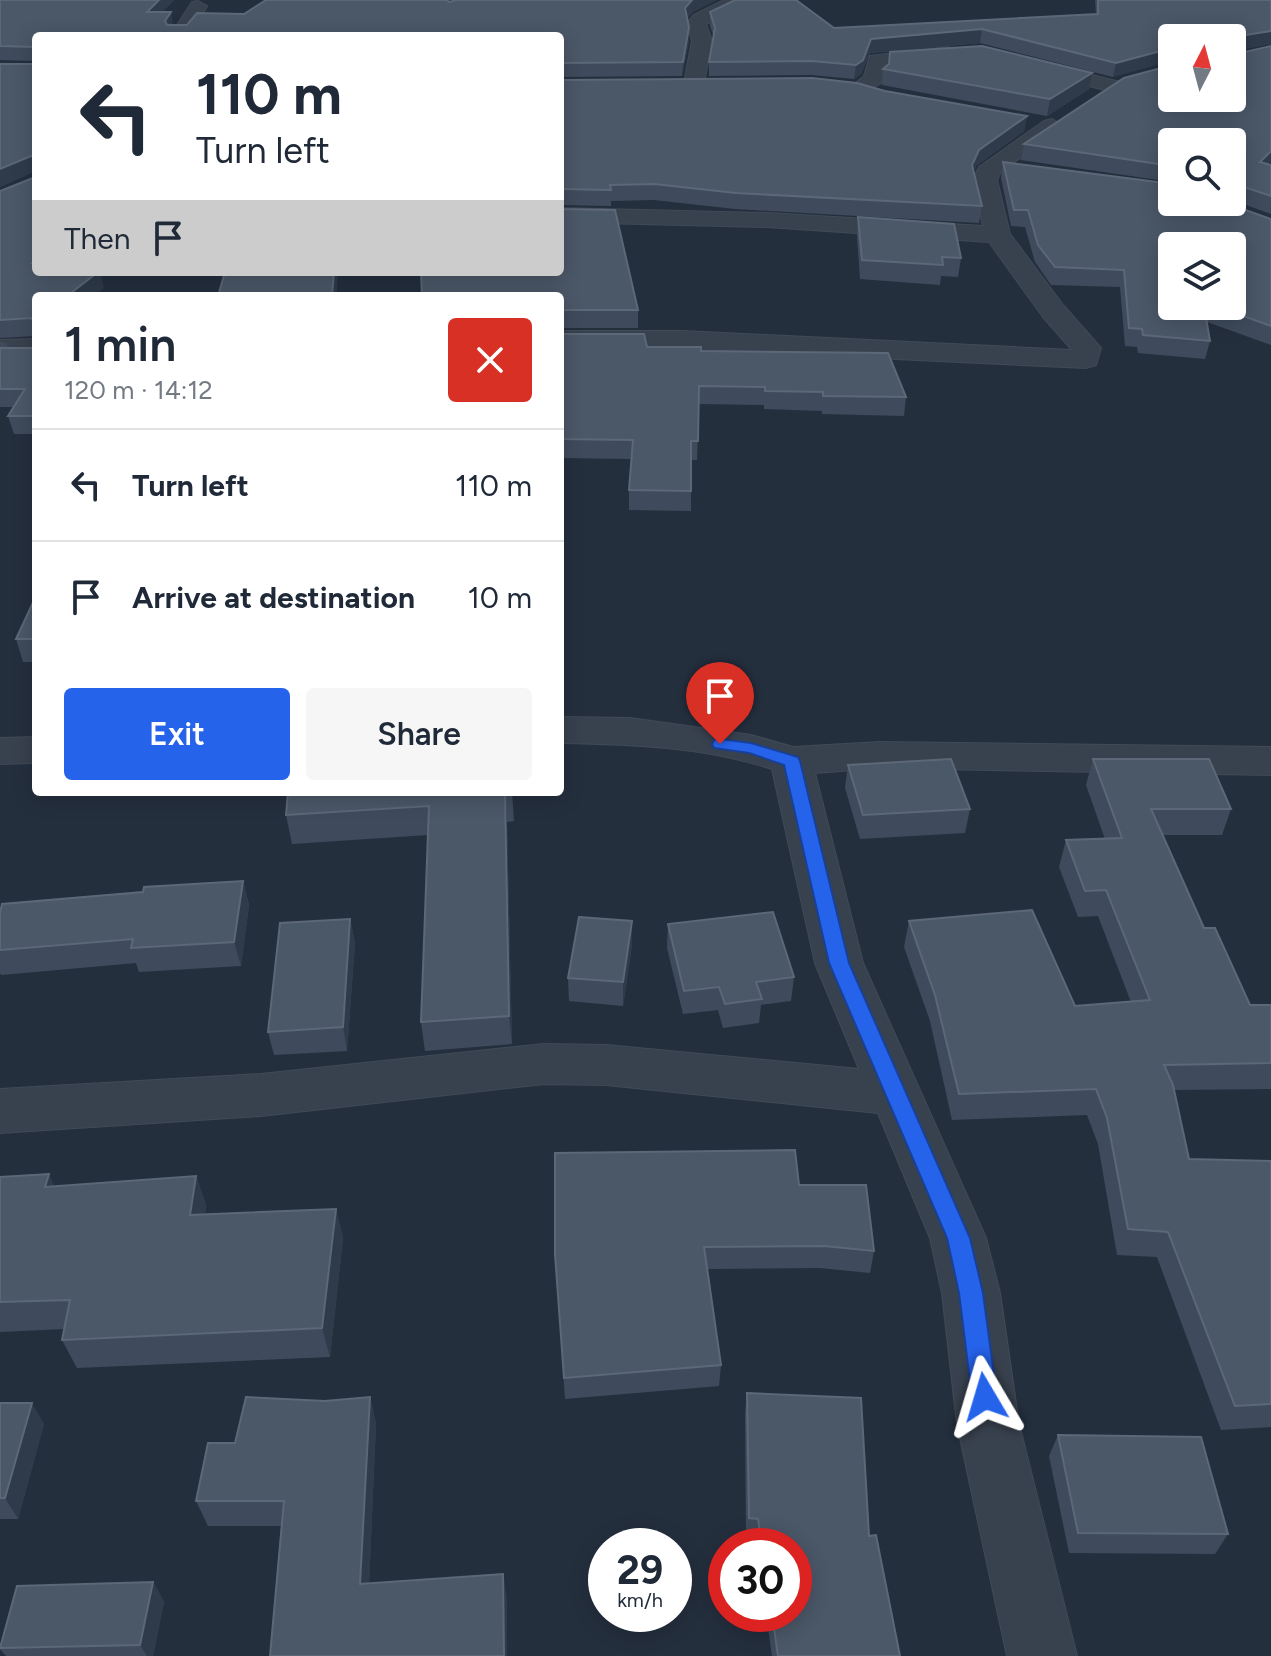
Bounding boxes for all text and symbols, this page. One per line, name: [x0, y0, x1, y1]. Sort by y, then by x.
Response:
north arrow: [1158, 24, 1246, 112]
map controls: [1158, 24, 1246, 320]
text: 110 m: [196, 61, 342, 128]
icon: left: [64, 64, 168, 168]
button: search: [1158, 128, 1246, 216]
text: Turn left: [196, 129, 330, 172]
icon: arrive: [146, 216, 190, 260]
text: Then: [64, 220, 130, 257]
button: layers: [1158, 232, 1246, 320]
text: 1 min: [64, 315, 176, 373]
button: close: [448, 318, 532, 402]
text: 120 m · 14:12: [64, 374, 213, 406]
icon: left: [64, 463, 108, 507]
text: Turn left: [132, 467, 249, 504]
text: 110 m: [455, 467, 532, 504]
icon: arrive: [64, 575, 108, 619]
text: Arrive at destination: [132, 579, 415, 616]
text: 10 m: [467, 579, 532, 616]
pin: [686, 662, 754, 744]
icon: arrive: [698, 674, 742, 718]
button: Exit: [64, 688, 290, 780]
button: Share: [306, 688, 532, 780]
position arrow: [943, 1355, 1027, 1439]
speed limit sign: 30: [708, 1528, 812, 1632]
text: 29: [617, 1546, 663, 1594]
text: km/h: [617, 1588, 663, 1612]

